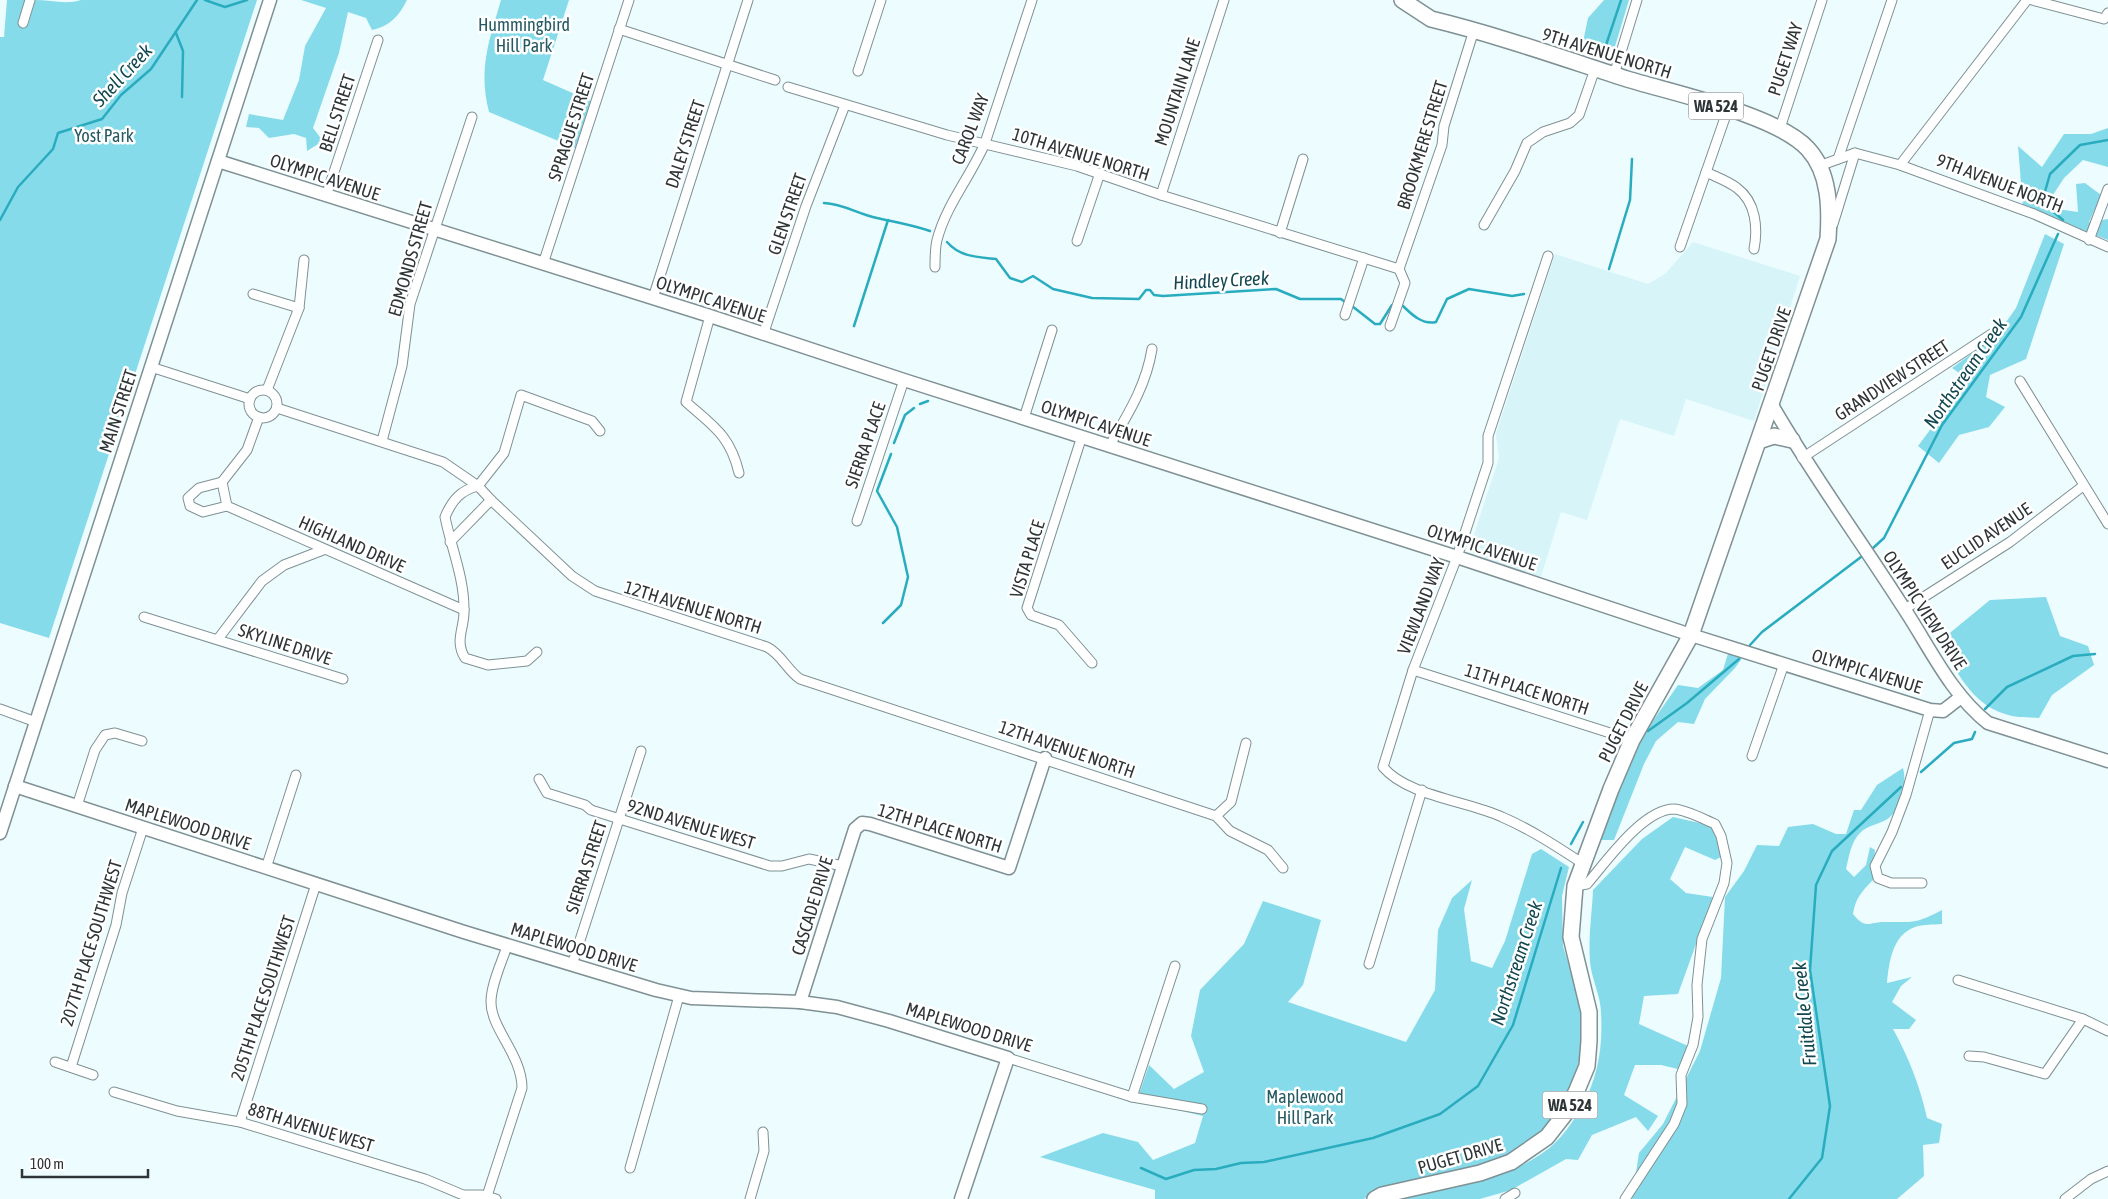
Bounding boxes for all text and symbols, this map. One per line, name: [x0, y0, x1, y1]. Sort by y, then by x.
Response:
park label: Hummingbird Hill Park: [478, 14, 570, 56]
street label: PUGET WAY: [1763, 20, 1807, 98]
street label: 9TH AVENUE NORTH: [1540, 23, 1674, 83]
street label: MOUNTAIN LANE: [1150, 35, 1204, 148]
water label: Shell Creek: [87, 39, 157, 112]
street label: SPRAGUE STREET: [544, 70, 598, 184]
street label: BELL STREET: [315, 71, 359, 154]
street label: BROOKMERE STREET: [1392, 78, 1452, 212]
street label: CAROL WAY: [947, 91, 993, 167]
road number: WA 524: [1688, 92, 1744, 120]
street label: DALEY STREET: [661, 97, 709, 191]
street label: 10TH AVENUE NORTH: [1010, 123, 1152, 185]
park label: Yost Park: [74, 125, 134, 146]
street label: OLYMPIC AVENUE: [267, 149, 383, 205]
street label: 9TH AVENUE NORTH: [1934, 149, 2066, 217]
street label: GLEN STREET: [763, 170, 811, 258]
street label: EDMONDS STREET: [384, 199, 436, 319]
water label: Hindley Creek: [1172, 266, 1270, 293]
street label: OLYMPIC AVENUE: [653, 271, 769, 327]
street label: PUGET DRIVE: [1747, 304, 1795, 394]
water label: Northstream Creek: [1919, 313, 2012, 432]
street label: GRANDVIEW STREET: [1831, 335, 1953, 425]
street label: MAIN STREET: [95, 367, 141, 455]
street label: OLYMPIC AVENUE: [1038, 395, 1154, 451]
street label: SIERRA PLACE: [841, 399, 890, 491]
street label: EUCLID AVENUE: [1937, 498, 2035, 574]
street label: HIGHLAND DRIVE: [296, 511, 409, 577]
street label: VISTA PLACE: [1005, 517, 1049, 600]
street label: OLYMPIC AVENUE: [1424, 519, 1540, 575]
street label: OLYMPIC VIEW DRIVE: [1879, 547, 1971, 673]
street label: VIEWLAND WAY: [1393, 555, 1449, 657]
street label: 12TH AVENUE NORTH: [622, 576, 764, 638]
street label: SKYLINE DRIVE: [236, 619, 335, 669]
street label: OLYMPIC AVENUE: [1809, 644, 1925, 698]
street label: 11TH PLACE NORTH: [1462, 659, 1592, 719]
street label: PUGET DRIVE: [1594, 678, 1652, 766]
street label: 12TH AVENUE NORTH: [996, 716, 1138, 782]
street label: MAPLEWOOD DRIVE: [122, 794, 254, 854]
street label: 92ND AVENUE WEST: [625, 795, 758, 853]
street label: 12TH PLACE NORTH: [875, 799, 1005, 857]
street label: SIERRA STREET: [561, 818, 611, 916]
street label: CASCADE DRIVE: [787, 854, 837, 958]
street label: 207TH PLACE SOUTHWEST: [56, 857, 126, 1028]
water label: Northstream Creek: [1486, 897, 1547, 1028]
street label: 205TH PLACE SOUTHWEST: [226, 913, 300, 1083]
street label: MAPLEWOOD DRIVE: [508, 918, 640, 976]
water label: Fruitdale Creek: [1788, 960, 1820, 1067]
street label: MAPLEWOOD DRIVE: [903, 998, 1035, 1056]
park label: Maplewood Hill Park: [1266, 1086, 1344, 1128]
road number: WA 524: [1542, 1092, 1598, 1118]
street label: 88TH AVENUE WEST: [246, 1098, 376, 1156]
street label: PUGET DRIVE: [1415, 1134, 1505, 1178]
scale bar: [22, 1146, 149, 1178]
text: 100 m: [30, 1155, 64, 1172]

